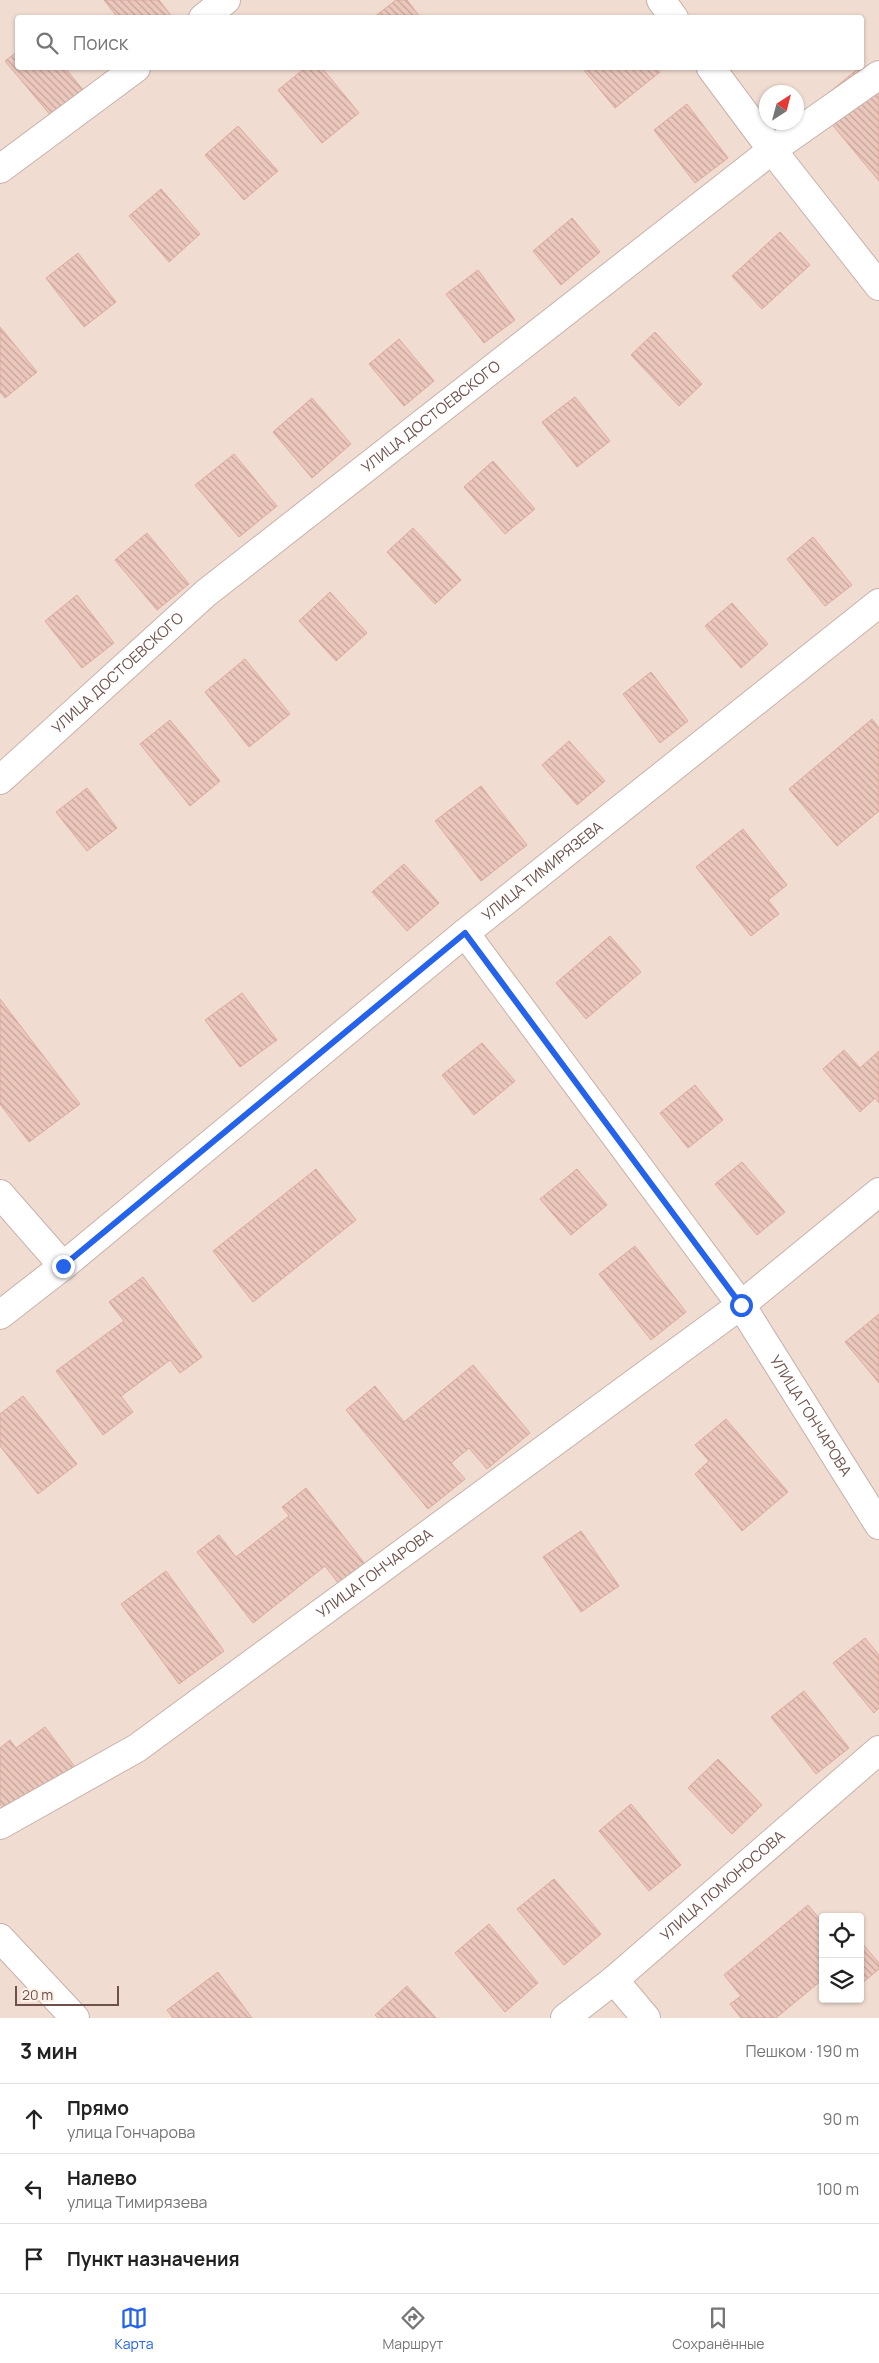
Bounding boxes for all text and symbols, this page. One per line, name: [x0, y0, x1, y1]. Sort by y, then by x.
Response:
search box: [15, 15, 864, 70]
icon: search: [33, 29, 61, 57]
text: Поиск: [73, 30, 128, 56]
north arrow: [759, 85, 804, 130]
street label: УЛИЦА ДОСТОЕВСКОГО: [357, 355, 505, 478]
street label: УЛИЦА ДОСТОЕВСКОГО: [47, 607, 188, 738]
street label: УЛИЦА ТИМИРЯЗЕВА: [477, 816, 608, 926]
route end: [52, 1255, 75, 1278]
route start: [730, 1294, 753, 1317]
street label: УЛИЦА ГОНЧАРОВА: [765, 1351, 857, 1481]
street label: УЛИЦА ГОНЧАРОВА: [312, 1523, 437, 1623]
street label: УЛИЦА ЛОМОНОСОВА: [656, 1825, 790, 1945]
map controls: [819, 1913, 864, 2003]
button: locate: [819, 1913, 864, 1958]
button: layers: [819, 1958, 864, 2003]
scale bar: [15, 1983, 119, 2006]
text: 20 m: [22, 1985, 53, 2004]
text: 3 мин: [20, 2037, 77, 2065]
text: Пешком · 190 m: [745, 2040, 859, 2062]
text: Прямо: [67, 2095, 129, 2121]
icon: ahead: [20, 2105, 48, 2133]
text: 90 m: [823, 2108, 859, 2130]
text: улица Гончарова: [67, 2121, 196, 2143]
text: Налево: [67, 2165, 137, 2191]
icon: left: [20, 2175, 48, 2203]
text: 100 m: [816, 2178, 859, 2200]
text: улица Тимирязева: [67, 2191, 207, 2213]
icon: arrive: [20, 2245, 48, 2273]
text: Пункт назначения: [67, 2246, 240, 2272]
tab: Карта: [114, 2304, 153, 2353]
tab: Маршрут: [382, 2304, 443, 2353]
tab: Сохранённые: [672, 2304, 765, 2353]

